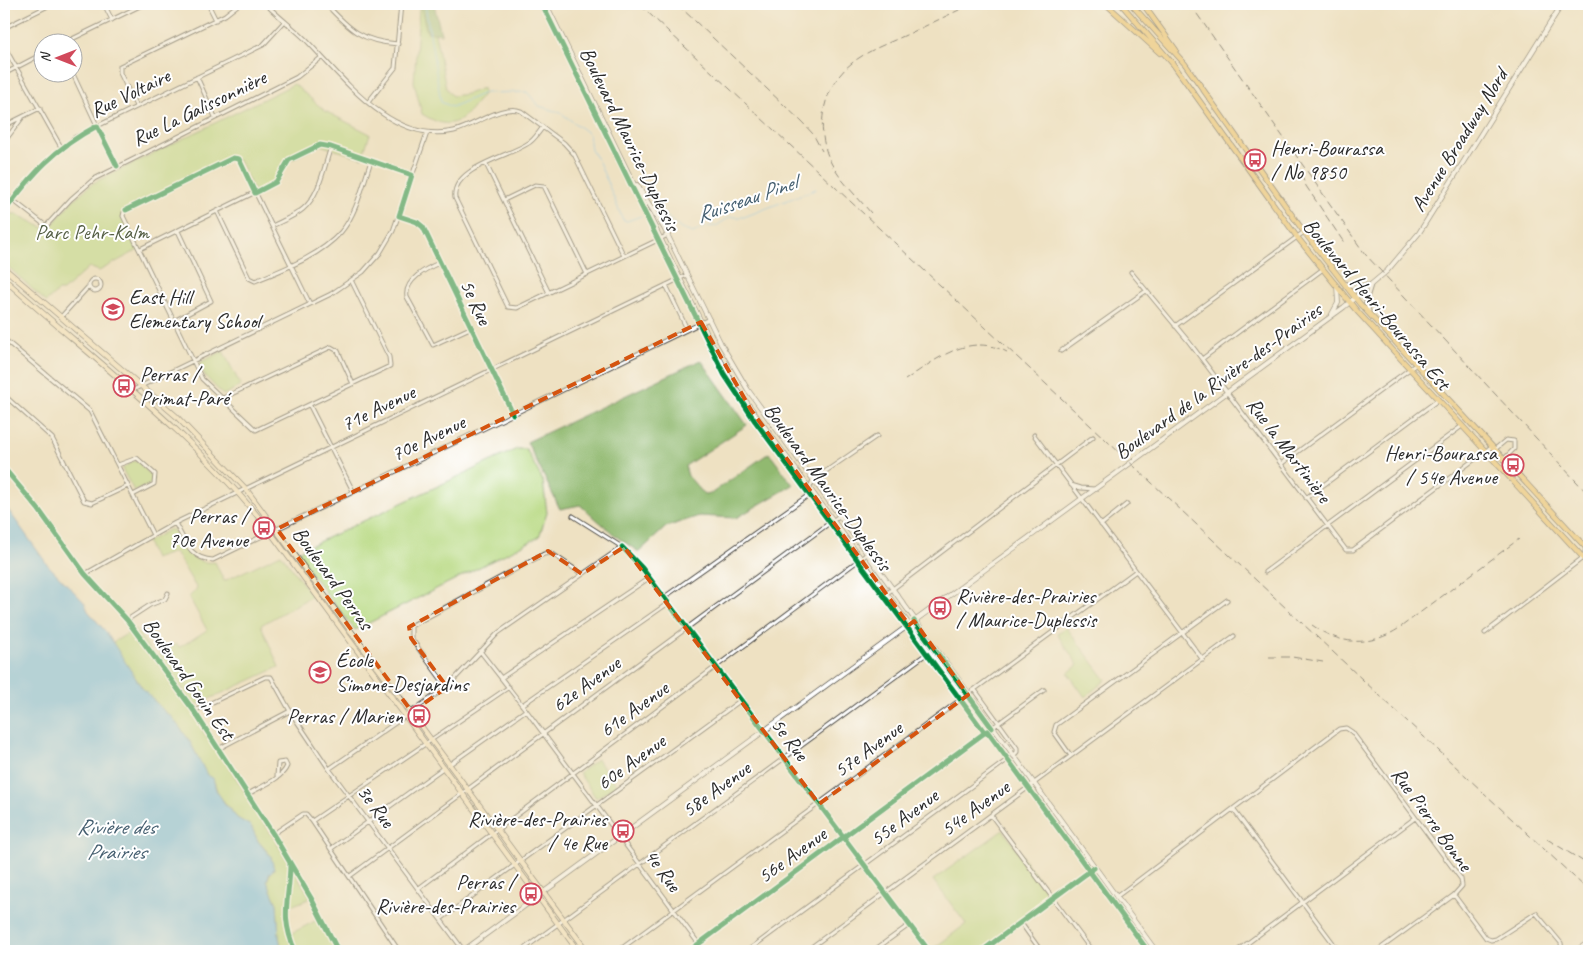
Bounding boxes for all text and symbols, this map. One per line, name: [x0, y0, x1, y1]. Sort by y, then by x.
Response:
north arrow: [32, 32, 82, 82]
street label: Boulevard Maurice-Duplessis: [574, 43, 687, 237]
text: N: [37, 51, 54, 62]
street label: Avenue Broadway Nord: [1405, 61, 1515, 216]
street label: Rue Voltaire: [86, 62, 175, 123]
street label: Rue La Galissonnière: [128, 63, 272, 152]
place label: Henri-Bourassa / No 9850: [1271, 135, 1385, 185]
bus stop icon: Henri-Bourassa / No 9850: [1243, 148, 1267, 172]
water label: Ruisseau Pinel: [693, 166, 807, 229]
street label: Boulevard Henri-Bourassa Est: [1298, 213, 1458, 397]
park label: Parc Pehr-Kalm: [35, 219, 150, 245]
street label: 5e Rue: [454, 275, 498, 330]
place label: East Hill Elementary School: [129, 284, 264, 334]
street label: Boulevard de la Rivière-des-Prairies: [1109, 296, 1328, 465]
school or university icon: East Hill Elementary School: [101, 297, 125, 321]
place label: Perras / Primat-Paré: [140, 361, 232, 411]
bus stop icon: Perras / Primat-Paré: [112, 374, 136, 398]
street label: 71e Avenue: [337, 378, 421, 437]
street label: Rue la Martinière: [1241, 392, 1338, 509]
street label: Boulevard Maurice-Duplessis: [758, 398, 899, 578]
street label: 70e Avenue: [387, 408, 471, 467]
place label: Henri-Bourassa / 54e Avenue: [1385, 440, 1499, 490]
bus stop icon: Henri-Bourassa / 54e Avenue: [1501, 453, 1525, 477]
place label: Perras / 70e Avenue: [169, 503, 252, 553]
bus stop icon: Perras / 70e Avenue: [252, 516, 276, 540]
street label: Boulevard Perras: [287, 521, 380, 636]
place label: Rivière-des-Prairies / Maurice-Duplessis: [956, 583, 1098, 633]
bus stop icon: Rivière-des-Prairies / Maurice-Duplessis: [928, 596, 952, 620]
street label: Boulevard Gouin Est: [137, 613, 242, 747]
place label: École Simone-Desjardins: [336, 647, 470, 697]
street label: 62e Avenue: [546, 649, 627, 718]
school or university icon: École Simone-Desjardins: [308, 660, 332, 684]
street label: 61e Avenue: [594, 674, 675, 743]
place label: Perras / Marien: [287, 703, 404, 729]
bus stop icon: Perras / Marien: [407, 704, 431, 728]
street label: 5e Rue: [766, 712, 815, 766]
street label: 57e Avenue: [828, 714, 909, 783]
street label: 60e Avenue: [591, 727, 672, 796]
street label: 58e Avenue: [676, 754, 757, 823]
street label: Rue Pierre Bonne: [1386, 762, 1480, 878]
street label: 54e Avenue: [935, 773, 1016, 842]
street label: 3e Rue: [352, 779, 401, 833]
street label: 55e Avenue: [865, 782, 945, 851]
place label: Rivière-des-Prairies / 4e Rue: [468, 806, 609, 856]
water label: Rivière des Prairies: [77, 813, 159, 866]
bus stop icon: Rivière-des-Prairies / 4e Rue: [611, 819, 635, 843]
street label: 56e Avenue: [752, 820, 833, 889]
street label: 4e Rue: [639, 843, 688, 898]
place label: Perras / Rivière-des-Prairies: [376, 869, 519, 919]
bus stop icon: Perras / Rivière-des-Prairies: [519, 882, 543, 906]

